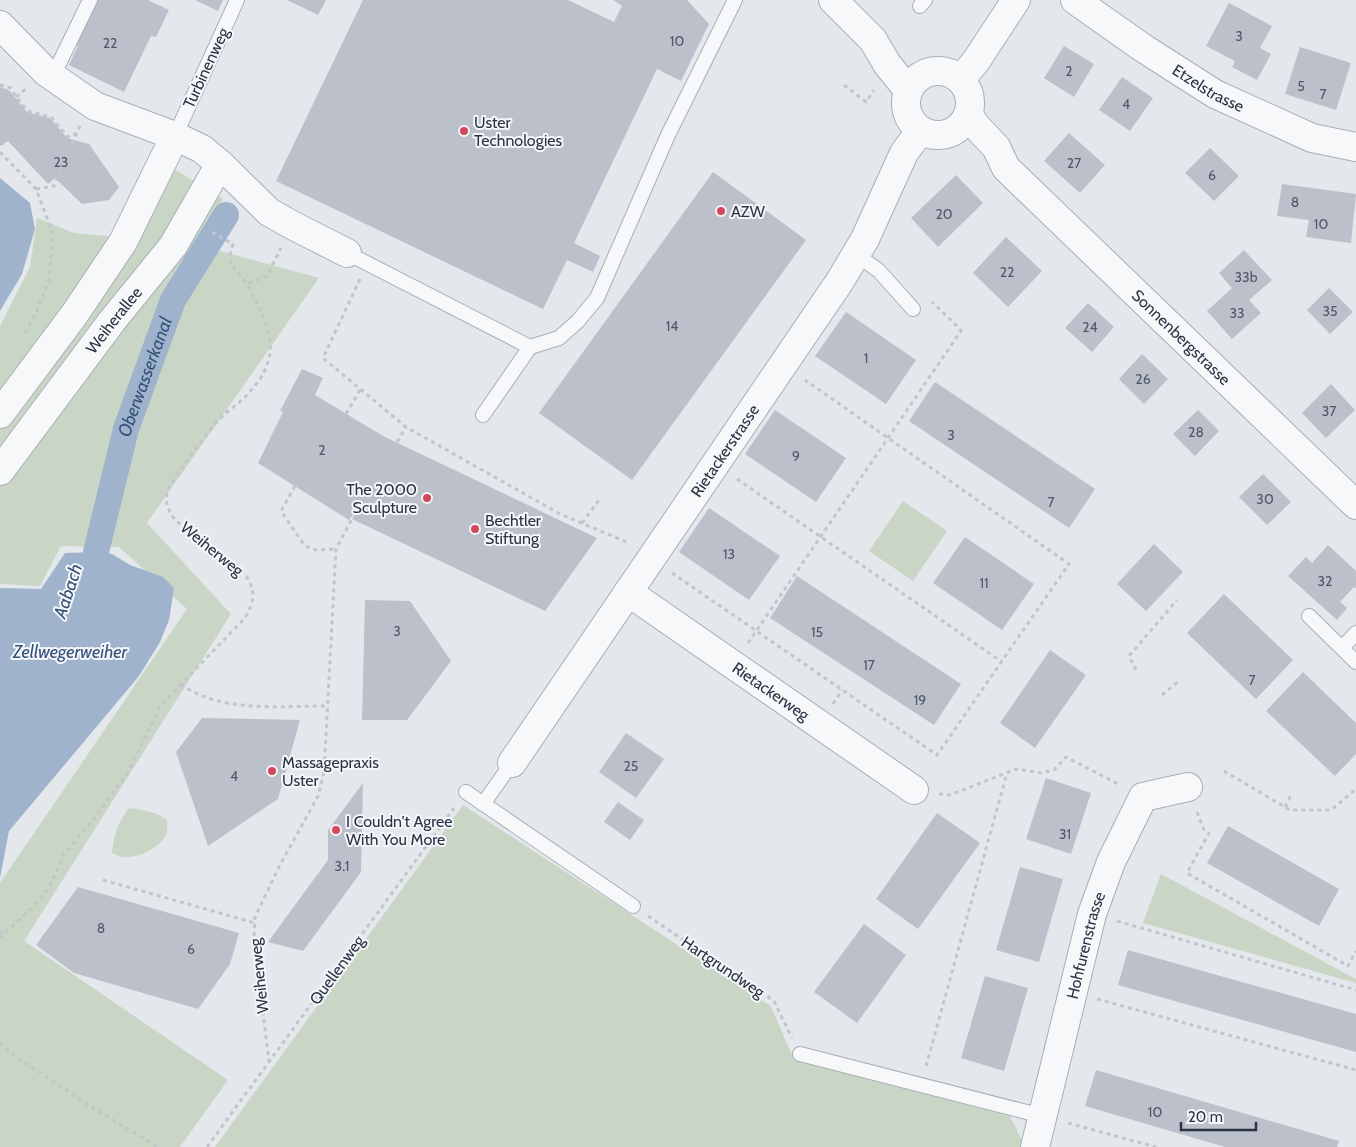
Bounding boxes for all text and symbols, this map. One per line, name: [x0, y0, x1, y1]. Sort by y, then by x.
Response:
street label: Turbinenweg: [179, 24, 233, 111]
house number: 3: [1235, 27, 1243, 45]
house number: 10: [670, 32, 684, 50]
house number: 22: [103, 34, 117, 52]
street label: Etzelstrasse: [1169, 60, 1247, 115]
house number: 2: [1065, 62, 1073, 80]
house number: 5: [1297, 77, 1305, 95]
house number: 7: [1319, 85, 1327, 103]
house number: 4: [1122, 95, 1130, 113]
place label: Uster Technologies: [474, 113, 562, 150]
marker: Uster Technologies: [458, 125, 470, 137]
house number: 23: [54, 153, 68, 171]
house number: 27: [1067, 154, 1081, 172]
house number: 6: [1208, 166, 1216, 184]
house number: 8: [1291, 193, 1299, 211]
place label: AZW: [731, 202, 766, 221]
marker: AZW: [715, 205, 727, 217]
house number: 20: [935, 205, 953, 223]
house number: 10: [1314, 215, 1328, 233]
house number: 22: [1000, 263, 1014, 281]
house number: 33b: [1235, 268, 1258, 286]
street label: Weiherallee: [82, 283, 146, 357]
street label: Sonnenbergstrasse: [1128, 285, 1235, 389]
house number: 35: [1322, 302, 1338, 320]
house number: 33: [1229, 304, 1245, 322]
water label: Oberwasserkanal: [114, 313, 177, 439]
house number: 14: [666, 317, 678, 335]
house number: 24: [1082, 318, 1098, 336]
house number: 1: [864, 349, 868, 367]
house number: 26: [1135, 370, 1151, 388]
street label: Rietackerstrasse: [687, 401, 763, 500]
house number: 37: [1322, 402, 1336, 420]
house number: 28: [1188, 423, 1204, 441]
house number: 3: [947, 426, 955, 444]
house number: 2: [318, 441, 326, 459]
house number: 9: [792, 447, 800, 465]
place label: The 2000 Sculpture: [346, 480, 417, 517]
house number: 30: [1256, 490, 1274, 508]
marker: The 2000 Sculpture: [421, 492, 433, 504]
house number: 7: [1047, 493, 1055, 511]
place label: Bechtler Stiftung: [485, 511, 542, 548]
street label: Weiherweg: [177, 518, 248, 581]
marker: Bechtler Stiftung: [469, 523, 481, 535]
house number: 13: [723, 545, 735, 563]
water label: Aabach: [49, 561, 87, 622]
house number: 32: [1318, 572, 1332, 590]
house number: 11: [979, 574, 989, 592]
house number: 3: [393, 622, 401, 640]
house number: 15: [811, 623, 823, 641]
water label: Zellwegerweiher: [12, 641, 128, 663]
house number: 17: [863, 656, 875, 674]
street label: Rietackerweg: [729, 658, 814, 725]
house number: 7: [1248, 671, 1256, 689]
house number: 19: [914, 691, 926, 709]
place label: Massagepraxis Uster: [282, 753, 379, 790]
house number: 25: [624, 757, 638, 775]
marker: Massagepraxis Uster: [266, 765, 278, 777]
house number: 4: [230, 767, 238, 785]
place label: I Couldn't Agree With You More: [346, 812, 452, 849]
marker: I Couldn't Agree With You More: [330, 824, 342, 836]
house number: 31: [1059, 825, 1071, 843]
house number: 3.1: [335, 857, 349, 875]
street label: Hohfurenstrasse: [1062, 889, 1109, 1001]
house number: 8: [97, 919, 105, 937]
street label: Quellenweg: [306, 931, 369, 1008]
street label: Hartgrundweg: [678, 932, 769, 1002]
street label: Weiherweg: [245, 936, 272, 1015]
house number: 6: [187, 940, 195, 958]
scale bar: [1181, 1100, 1256, 1132]
house number: 10: [1148, 1103, 1162, 1121]
text: 20 m: [1188, 1108, 1223, 1126]

